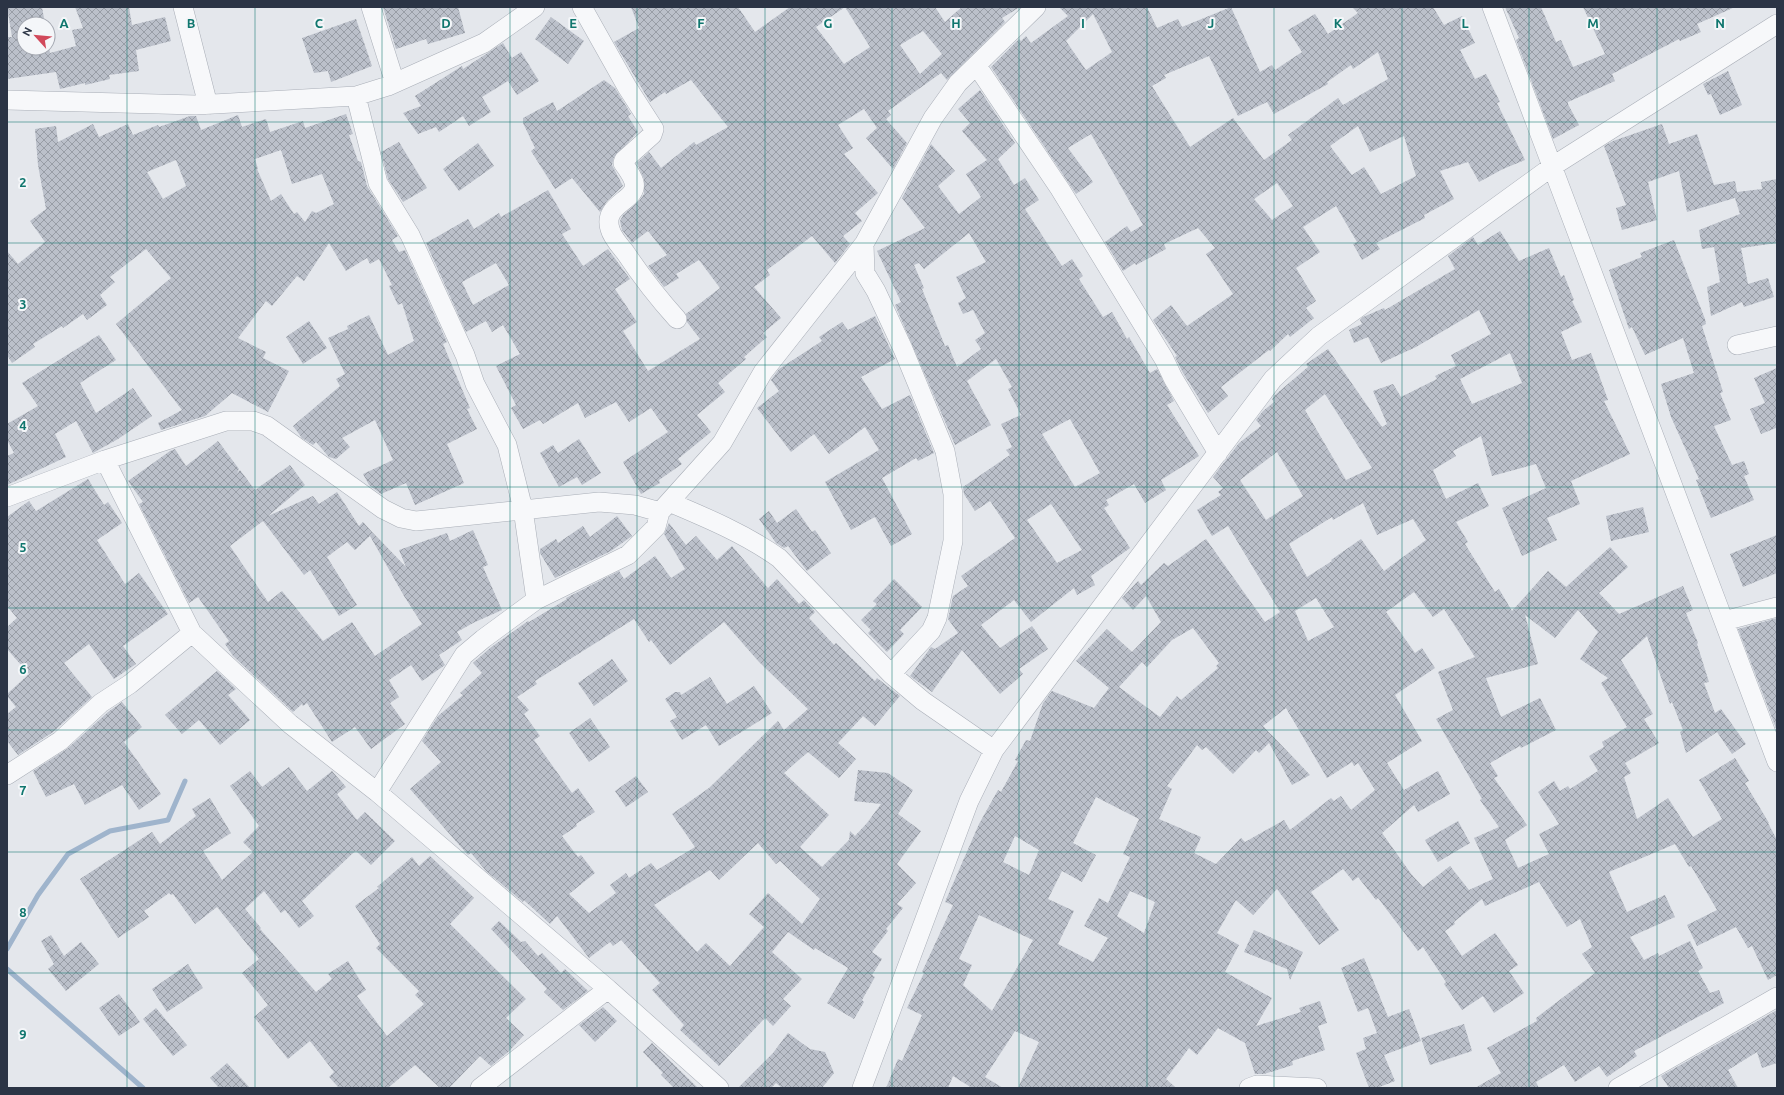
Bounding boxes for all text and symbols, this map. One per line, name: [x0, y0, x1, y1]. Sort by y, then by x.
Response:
north arrow: [16, 16, 56, 56]
text: A: [59, 16, 69, 30]
text: B: [187, 16, 196, 30]
text: C: [315, 16, 324, 30]
text: D: [441, 16, 451, 30]
text: E: [569, 16, 577, 30]
text: F: [697, 16, 705, 30]
text: G: [824, 16, 833, 30]
text: H: [951, 16, 961, 30]
text: I: [1081, 16, 1085, 30]
text: J: [1208, 16, 1214, 30]
text: K: [1334, 16, 1343, 30]
text: L: [1461, 16, 1469, 30]
text: M: [1587, 16, 1599, 30]
text: N: [1715, 16, 1725, 30]
text: N: [20, 25, 34, 38]
text: 2: [19, 175, 27, 189]
text: 3: [19, 297, 27, 311]
text: 4: [19, 418, 27, 432]
text: 5: [19, 540, 27, 554]
text: 6: [19, 662, 27, 676]
text: 7: [19, 783, 27, 797]
text: 8: [19, 905, 27, 919]
text: 9: [19, 1027, 27, 1041]

